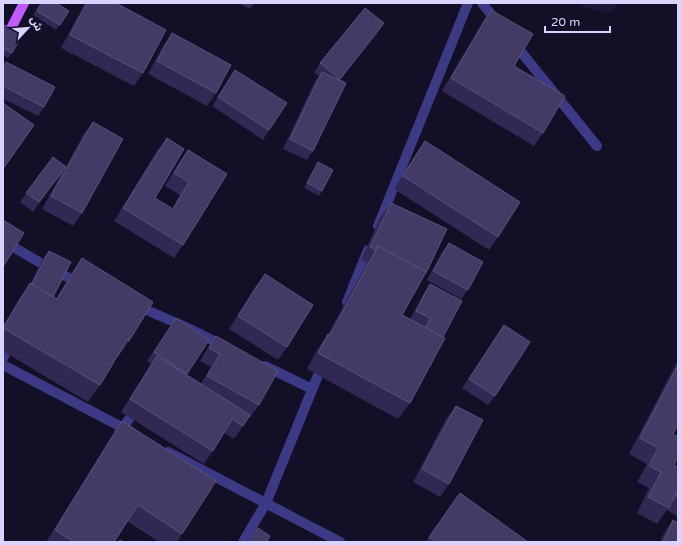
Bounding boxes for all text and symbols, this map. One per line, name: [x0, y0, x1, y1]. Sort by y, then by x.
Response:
north arrow: [8, 8, 48, 48]
scale bar: [545, 8, 610, 34]
text: ش: [27, 14, 46, 33]
text: 20 m: [551, 15, 580, 29]

